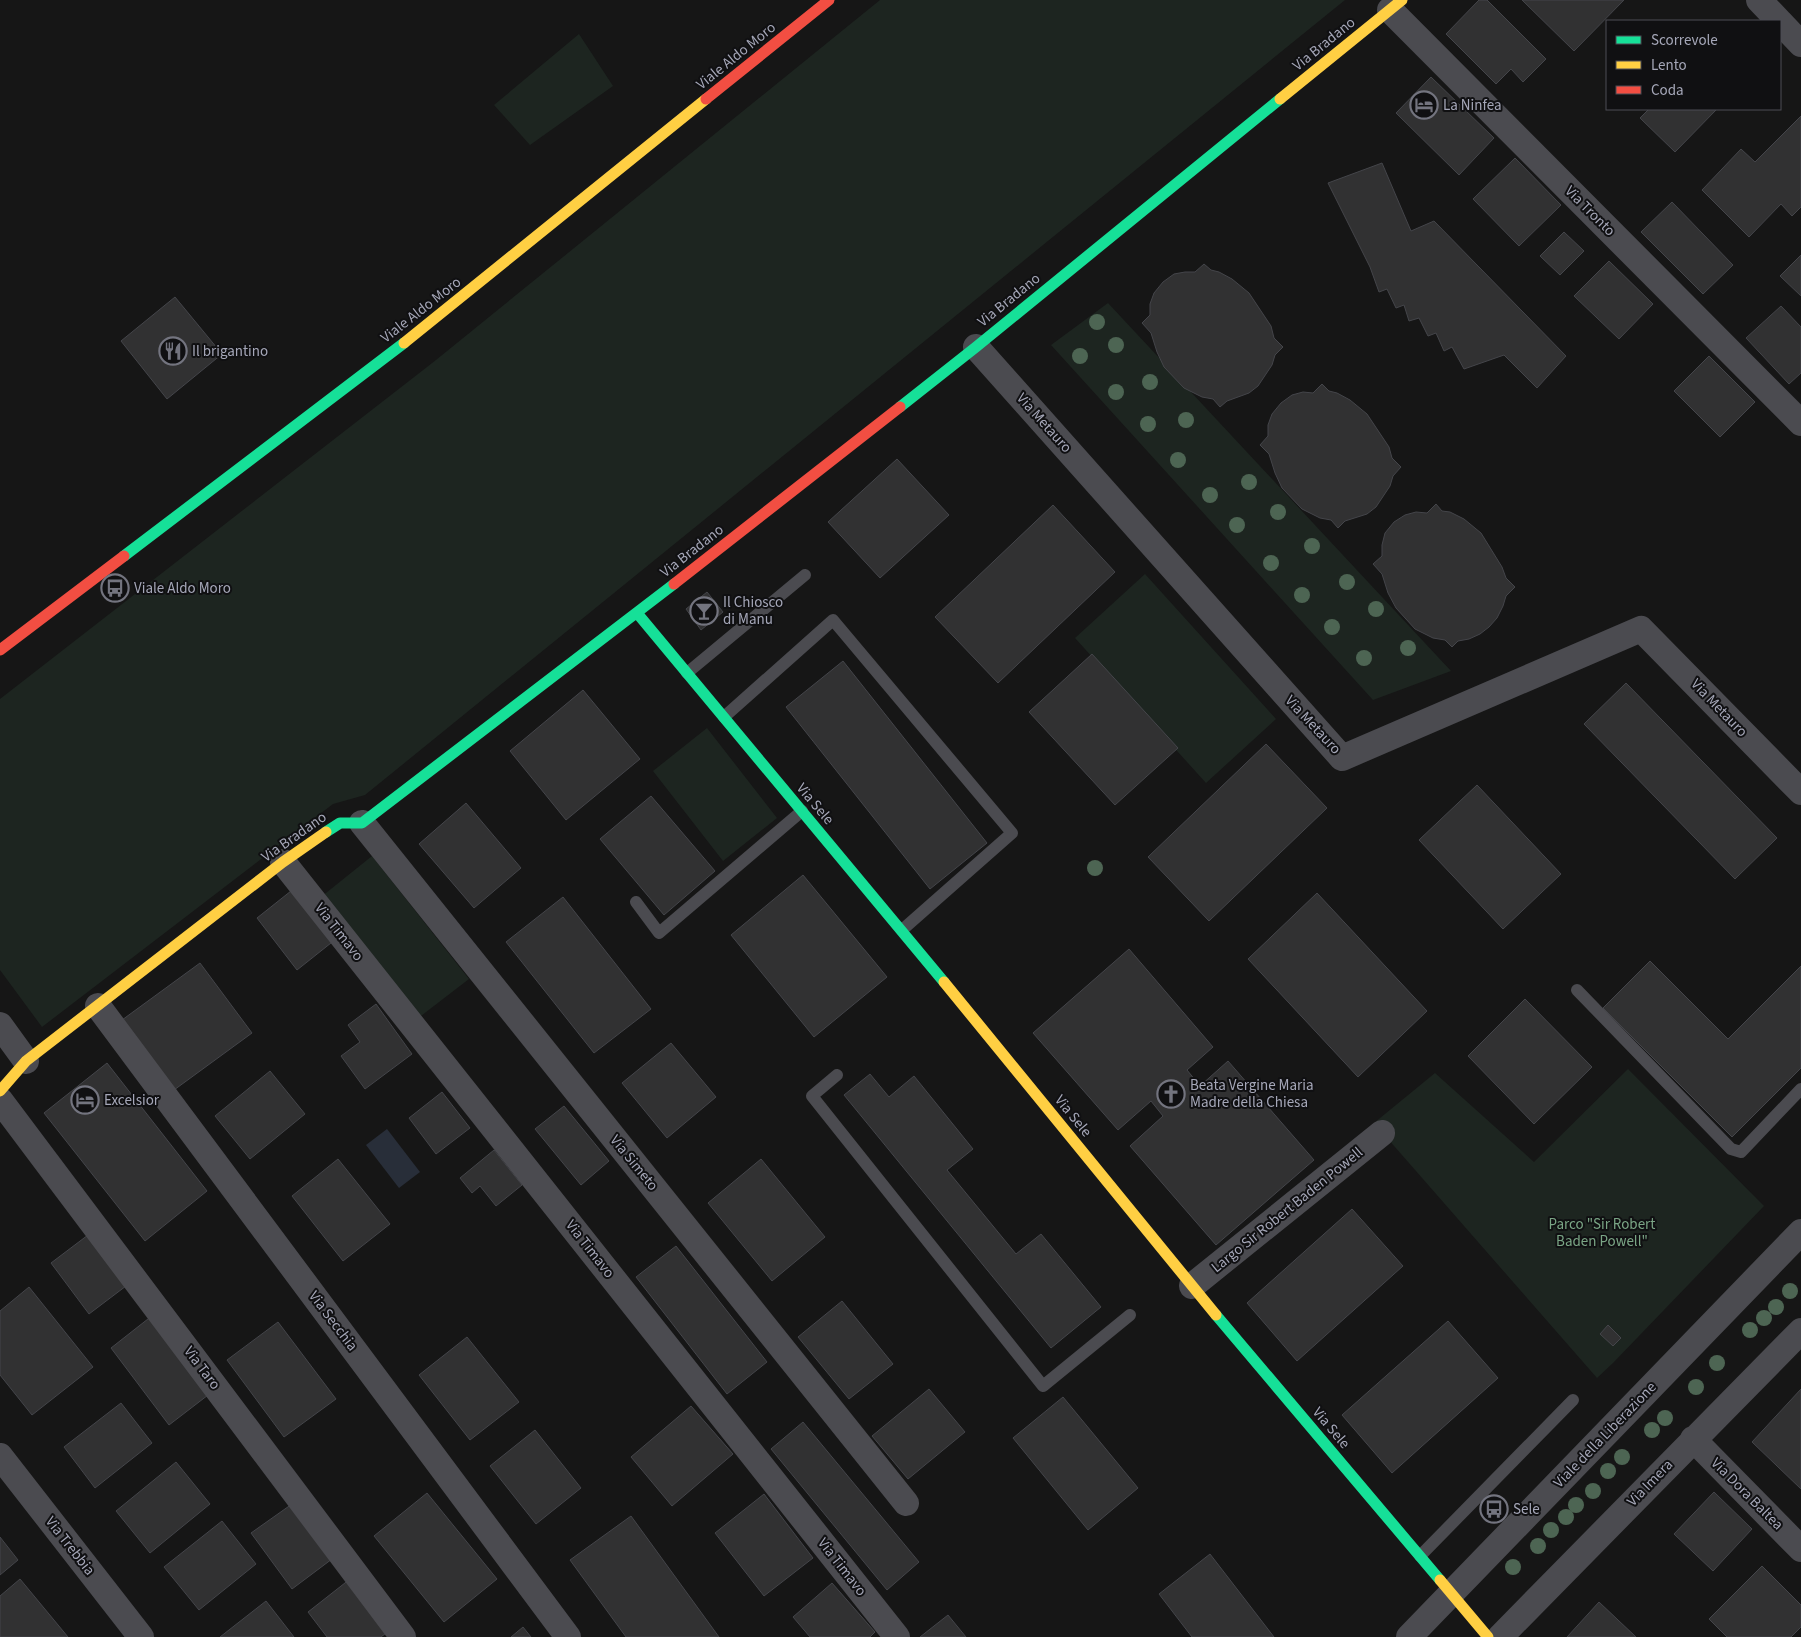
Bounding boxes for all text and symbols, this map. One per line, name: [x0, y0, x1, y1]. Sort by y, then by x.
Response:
street label: Via Bradano: [1288, 12, 1360, 76]
street label: Viale Aldo Moro: [692, 17, 780, 95]
legend: [1606, 20, 1781, 110]
text: Scorrevole: [1651, 30, 1718, 51]
text: Lento: [1651, 55, 1687, 76]
text: Coda: [1651, 80, 1684, 101]
hotel icon: La Ninfea: [1409, 90, 1439, 120]
place label: La Ninfea: [1443, 95, 1501, 116]
street label: Via Tronto: [1560, 181, 1620, 241]
street label: Via Bradano: [973, 268, 1045, 332]
street label: Viale Aldo Moro: [376, 272, 466, 348]
restaurant icon: Il brigantino: [158, 336, 188, 366]
place label: Il brigantino: [192, 341, 268, 362]
street label: Via Metauro: [1011, 389, 1077, 457]
street label: Via Bradano: [656, 520, 728, 582]
bus stop icon: Viale Aldo Moro: [100, 573, 130, 603]
place label: Viale Aldo Moro: [134, 578, 231, 599]
place label: Il Chiosco di Manu: [723, 592, 783, 630]
bar icon: Il Chiosco di Manu: [689, 596, 719, 626]
street label: Via Metauro: [1686, 674, 1752, 742]
street label: Via Metauro: [1280, 691, 1346, 759]
street label: Via Sele: [791, 779, 839, 829]
street label: Via Bradano: [257, 807, 331, 867]
street label: Via Timavo: [310, 898, 368, 966]
place label: Beata Vergine Maria Madre della Chiesa: [1190, 1075, 1314, 1113]
church icon: Beata Vergine Maria Madre della Chiesa: [1156, 1079, 1186, 1109]
hotel icon: Excelsior: [70, 1085, 100, 1115]
place label: Excelsior: [104, 1090, 160, 1111]
street label: Via Sele: [1050, 1090, 1096, 1142]
street label: Via Simeto: [605, 1131, 663, 1195]
street label: Largo Sir Robert Baden Powell: [1207, 1142, 1367, 1278]
park label: Parco "Sir Robert Baden Powell": [1549, 1214, 1655, 1252]
street label: Via Timavo: [561, 1215, 619, 1283]
street label: Via Secchia: [303, 1287, 363, 1355]
street label: Via Taro: [179, 1342, 225, 1394]
street label: Viale della Liberazione: [1549, 1377, 1661, 1493]
street label: Via Sele: [1307, 1403, 1355, 1453]
street label: Via Dora Baltea: [1706, 1453, 1788, 1535]
street label: Via Imera: [1622, 1455, 1678, 1511]
bus stop icon: Sele: [1479, 1494, 1509, 1524]
place label: Sele: [1513, 1499, 1540, 1520]
street label: Via Trebbia: [40, 1512, 100, 1580]
street label: Via Timavo: [813, 1533, 871, 1601]

